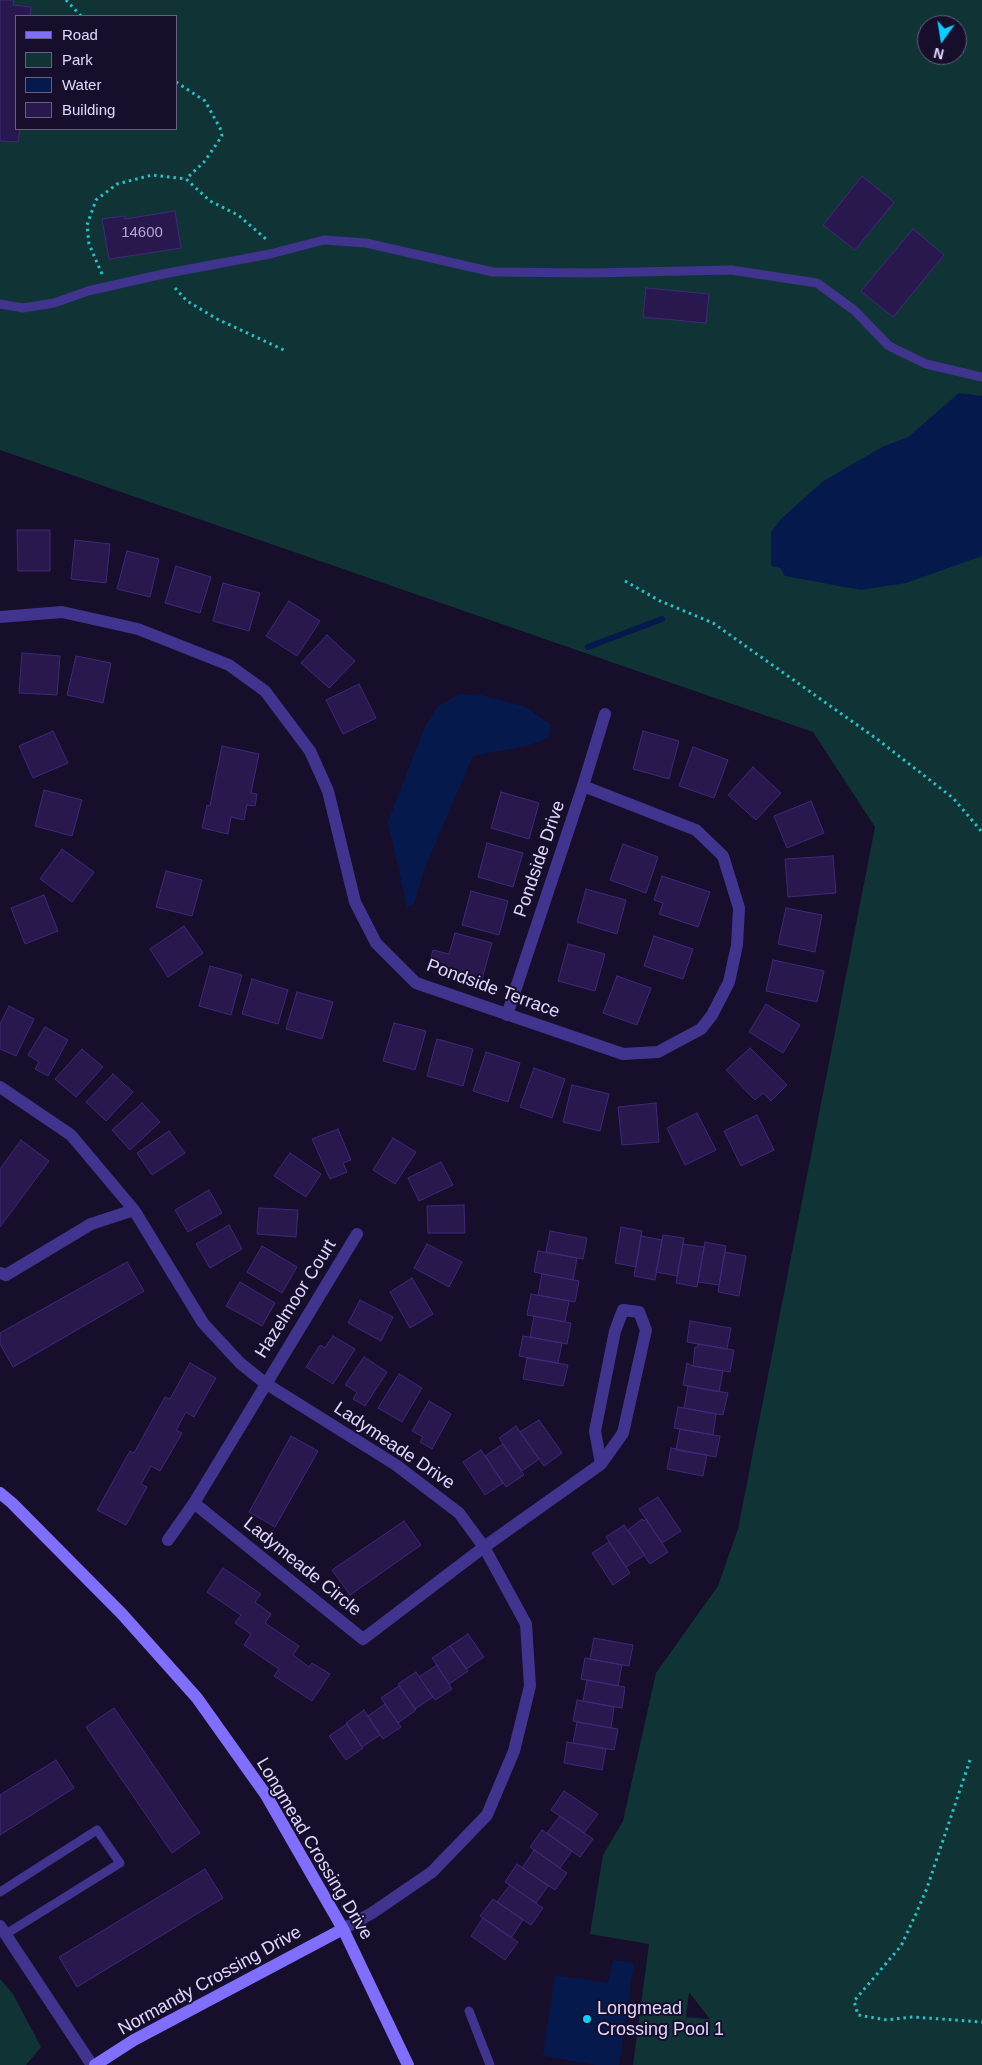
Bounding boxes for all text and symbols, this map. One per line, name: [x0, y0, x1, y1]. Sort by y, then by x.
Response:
legend: [15, 15, 178, 130]
north arrow: [917, 15, 967, 65]
text: Road: [62, 26, 98, 43]
text: N: [932, 45, 946, 63]
text: Park: [62, 51, 93, 68]
text: Water: [62, 76, 101, 93]
text: Building: [62, 101, 115, 118]
house number: 14600: [121, 224, 163, 242]
street label: Pondside Drive: [510, 798, 570, 920]
street label: Pondside Terrace: [423, 955, 563, 1023]
street label: Hazelmoor Court: [251, 1236, 341, 1362]
street label: Ladymeade Drive: [329, 1398, 459, 1494]
street label: Ladymeade Circle: [239, 1513, 365, 1621]
street label: Longmead Crossing Drive: [251, 1754, 377, 1944]
street label: Normandy Crossing Drive: [115, 1922, 305, 2040]
place label: Longmead Crossing Pool 1: [597, 1998, 724, 2040]
marker: Longmead Crossing Pool 1: [581, 2013, 593, 2025]

